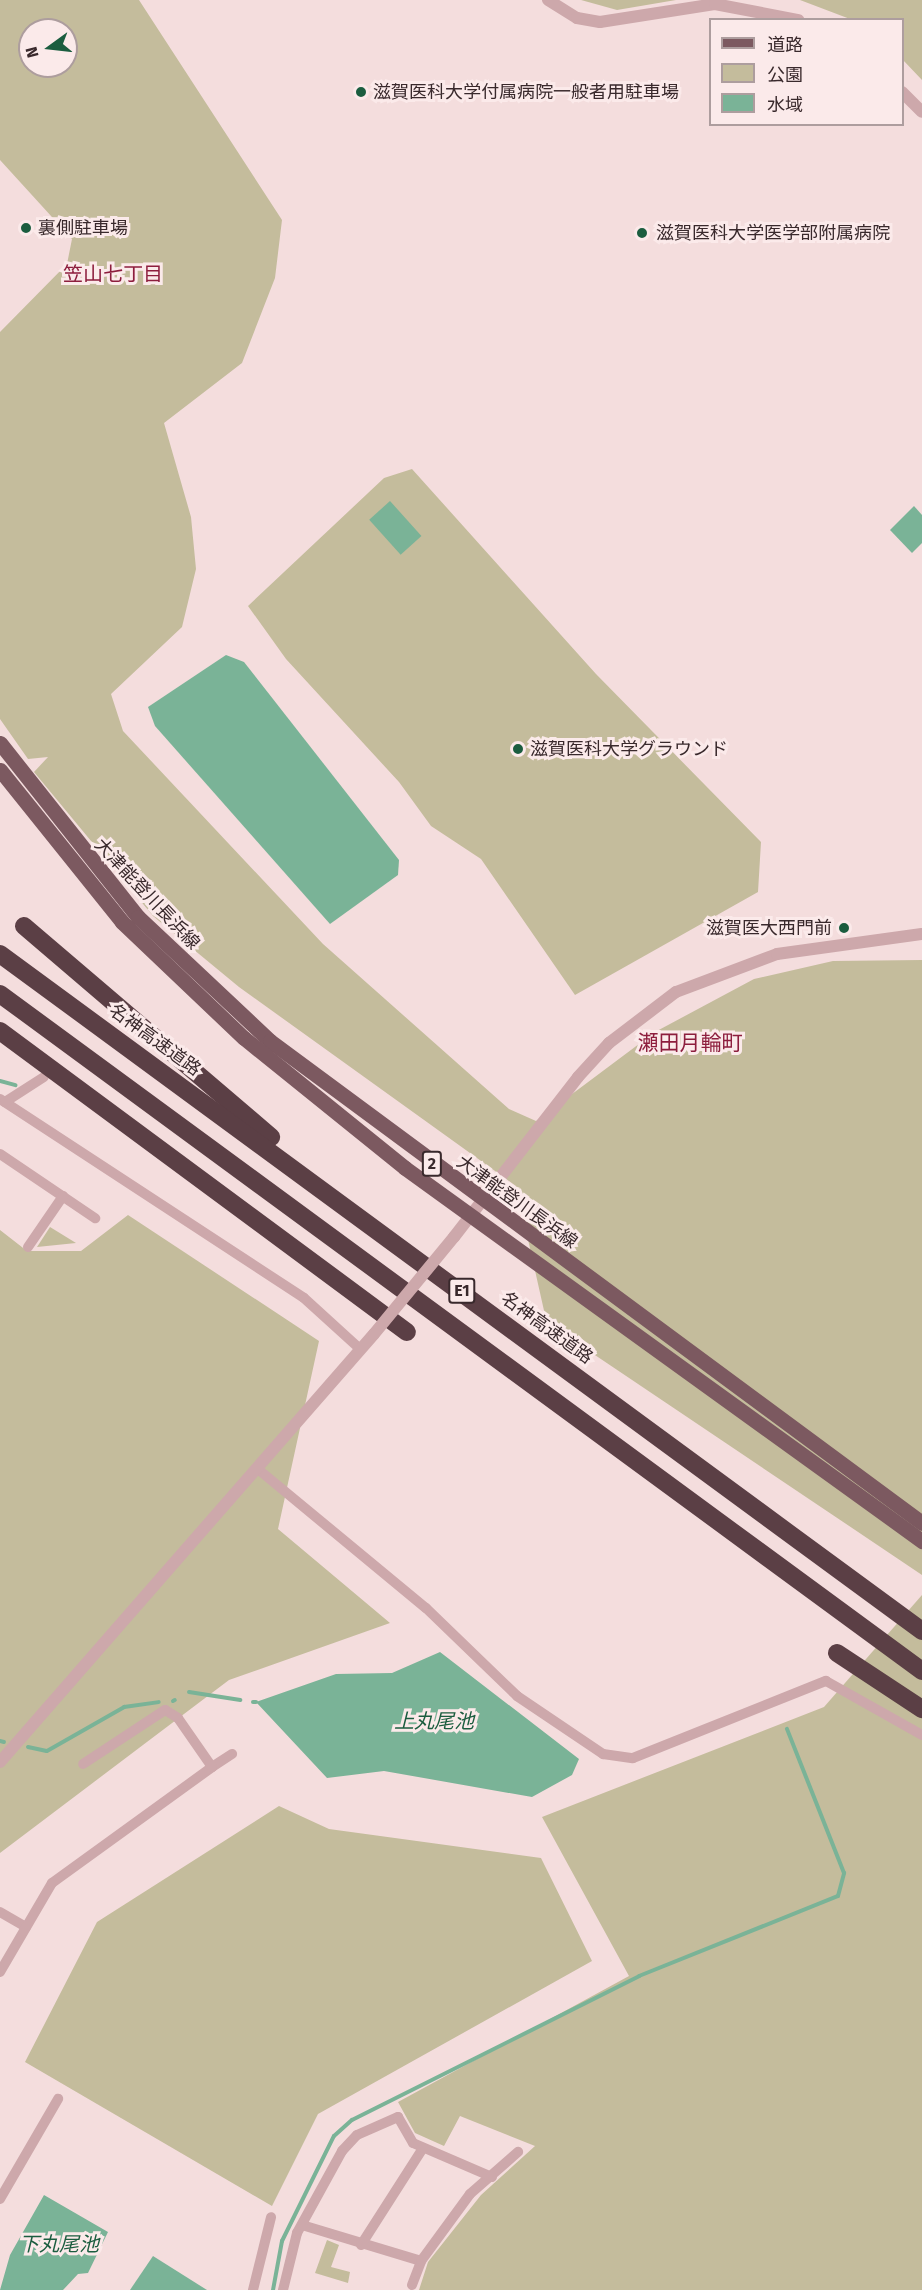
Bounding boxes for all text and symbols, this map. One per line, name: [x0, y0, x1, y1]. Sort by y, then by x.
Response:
north arrow: [18, 18, 78, 78]
legend: [709, 18, 904, 126]
text: 道路: [767, 34, 803, 56]
text: N: [22, 45, 43, 60]
text: 公園: [767, 64, 803, 86]
place label: 滋賀医科大学付属病院一般者用駐車場: [373, 81, 679, 103]
marker: 滋賀医科大学付属病院一般者用駐車場: [354, 85, 368, 99]
text: 水域: [767, 94, 803, 116]
place label: 裏側駐車場: [38, 217, 128, 239]
marker: 裏側駐車場: [19, 221, 33, 235]
place label: 滋賀医科大学医学部附属病院: [656, 222, 890, 244]
marker: 滋賀医科大学医学部附属病院: [633, 224, 651, 242]
district label: 笠山七丁目: [63, 262, 163, 286]
place label: 滋賀医科大学グラウンド: [530, 738, 728, 760]
marker: 滋賀医科大学グラウンド: [511, 742, 525, 756]
street label: 大津能登川長浜線: [90, 834, 204, 954]
place label: 滋賀医大西門前: [706, 917, 832, 939]
marker: 滋賀医大西門前: [837, 921, 851, 935]
street label: 名神高速道路: [105, 1000, 205, 1080]
district label: 瀬田月輪町: [638, 1030, 742, 1056]
road number: 2: [422, 1151, 442, 1177]
street label: 大津能登川長浜線: [452, 1151, 582, 1253]
road number: E1: [447, 1278, 477, 1304]
street label: 名神高速道路: [497, 1288, 597, 1368]
water label: 上丸尾池: [394, 1709, 474, 1733]
water label: 下丸尾池: [19, 2232, 99, 2256]

